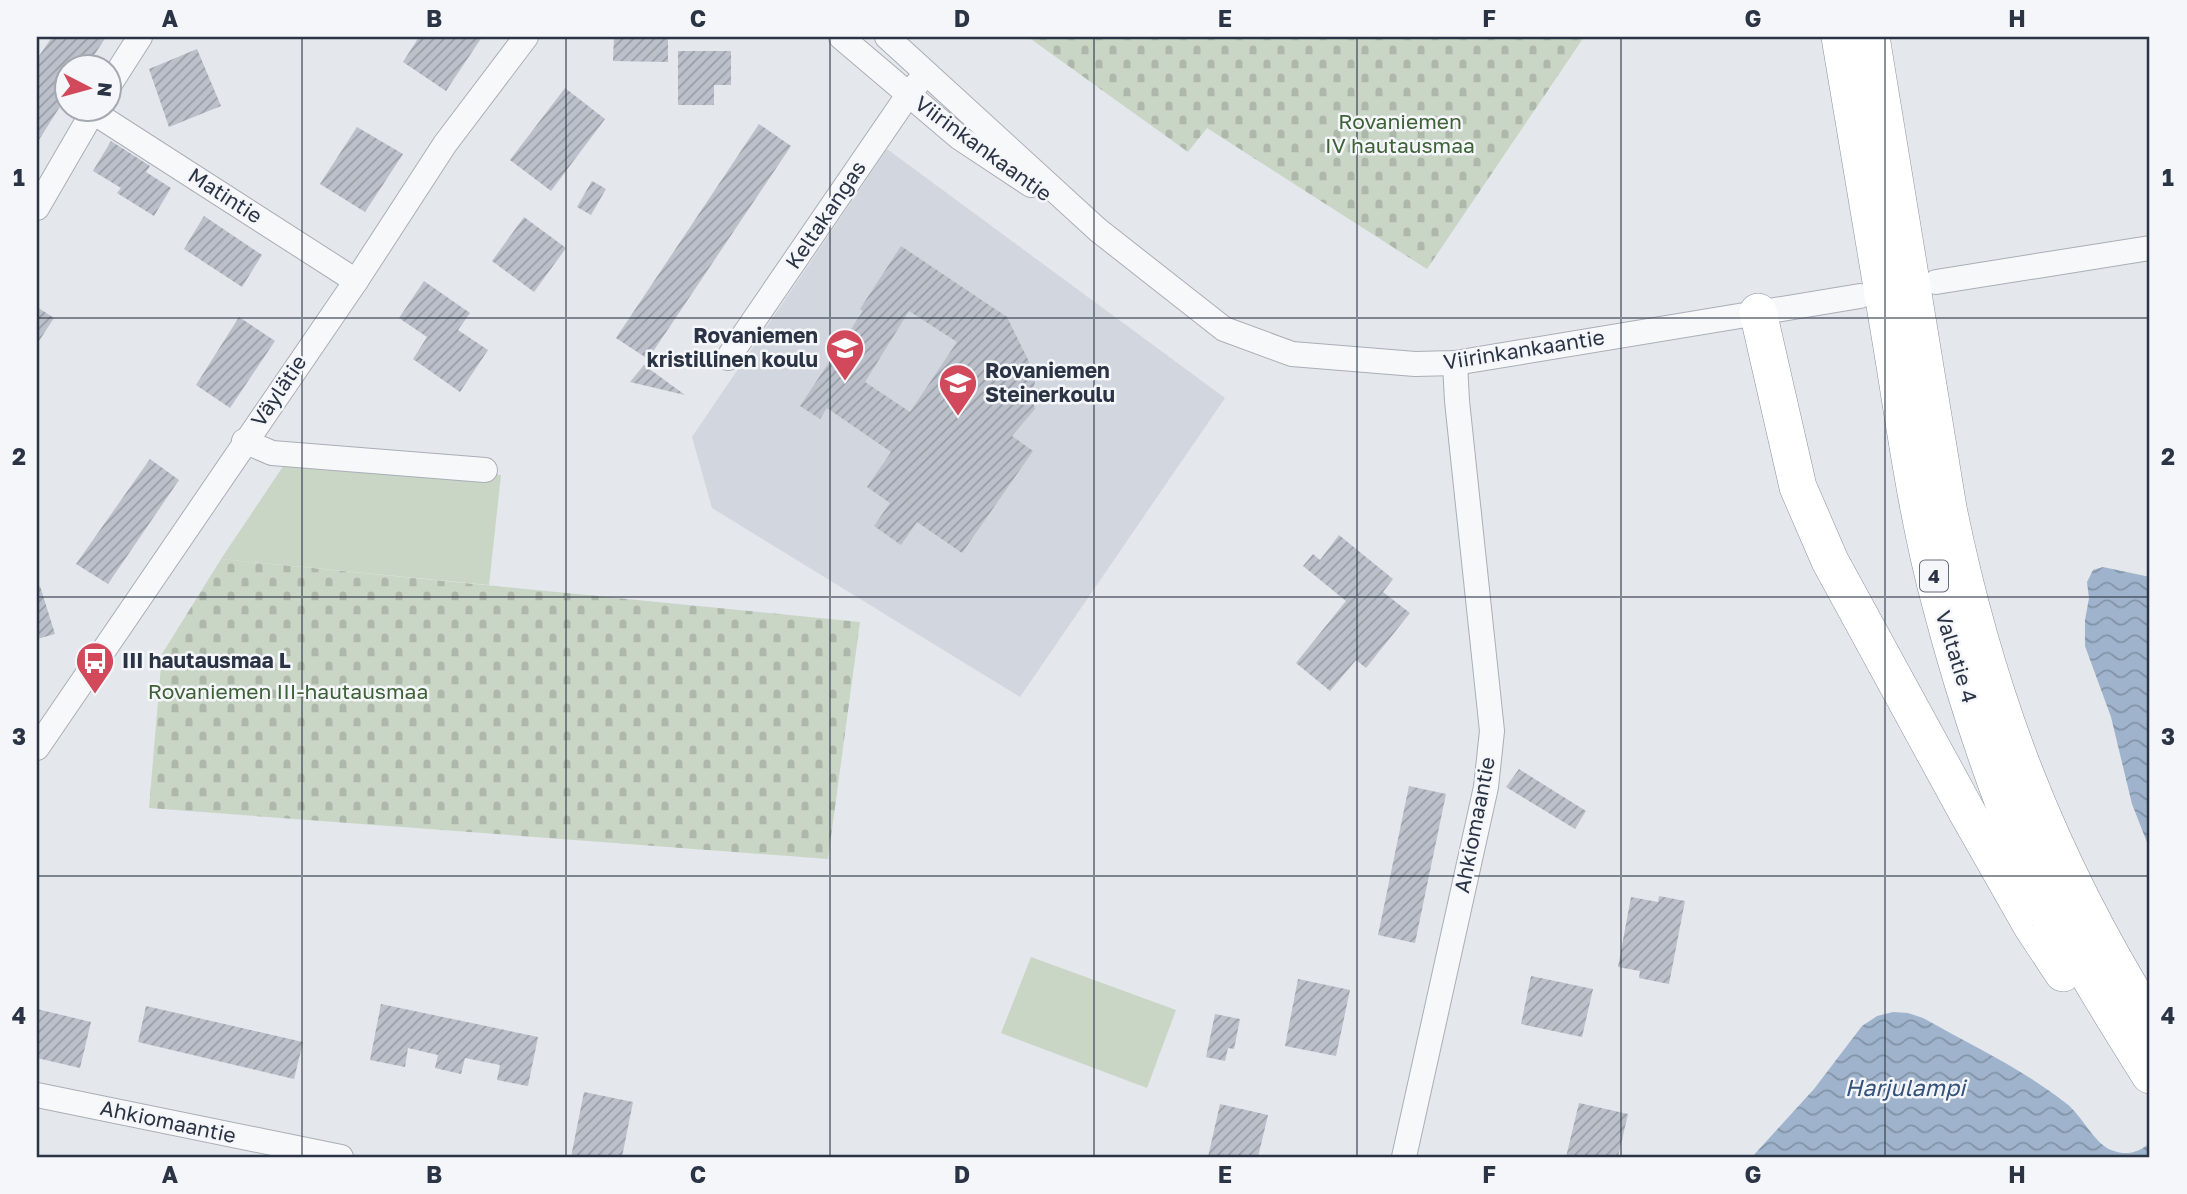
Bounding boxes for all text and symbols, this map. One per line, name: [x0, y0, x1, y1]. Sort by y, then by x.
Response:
text: A: [162, 4, 179, 32]
text: B: [426, 4, 442, 32]
text: C: [690, 4, 706, 32]
text: D: [954, 4, 970, 32]
text: E: [1218, 4, 1232, 32]
text: F: [1482, 4, 1496, 32]
text: G: [1745, 4, 1761, 32]
text: H: [2008, 4, 2026, 32]
north arrow: [52, 52, 122, 122]
text: N: [93, 81, 118, 98]
street label: Viirinkankaantie: [910, 90, 1057, 207]
park label: Rovaniemen IV hautausmaa: [1325, 108, 1475, 158]
street label: Keltakangas: [779, 155, 871, 274]
street label: Matintie: [184, 162, 267, 229]
text: 1: [13, 163, 25, 191]
text: 1: [2162, 163, 2174, 191]
place label: Rovaniemen kristillinen koulu: [647, 322, 818, 372]
street label: Viirinkankaantie: [1441, 323, 1606, 375]
school or university icon: Rovaniemen kristillinen koulu: [824, 327, 866, 382]
street label: Väylätie: [245, 350, 312, 431]
place label: Rovaniemen Steinerkoulu: [985, 357, 1115, 407]
school or university icon: Rovaniemen Steinerkoulu: [937, 362, 979, 417]
text: 2: [12, 442, 26, 470]
text: 2: [2161, 442, 2175, 470]
road number: 4: [1920, 561, 1948, 592]
street label: Valtatie 4: [1931, 607, 1983, 706]
bus stop icon: III hautausmaa L: [74, 640, 116, 695]
place label: III hautausmaa L: [122, 647, 291, 673]
park label: Rovaniemen III-hautausmaa: [148, 678, 428, 704]
text: 3: [12, 722, 26, 750]
text: 3: [2161, 722, 2175, 750]
street label: Ahkiomaantie: [1448, 754, 1500, 895]
text: 4: [12, 1001, 26, 1029]
text: 4: [2161, 1001, 2175, 1029]
water label: Harjulampi: [1845, 1073, 1968, 1101]
street label: Ahkiomaantie: [98, 1094, 239, 1148]
text: A: [162, 1160, 179, 1188]
text: B: [426, 1160, 442, 1188]
text: C: [690, 1160, 706, 1188]
text: D: [954, 1160, 970, 1188]
text: E: [1218, 1160, 1232, 1188]
text: F: [1482, 1160, 1496, 1188]
text: G: [1745, 1160, 1761, 1188]
text: H: [2008, 1160, 2026, 1188]

